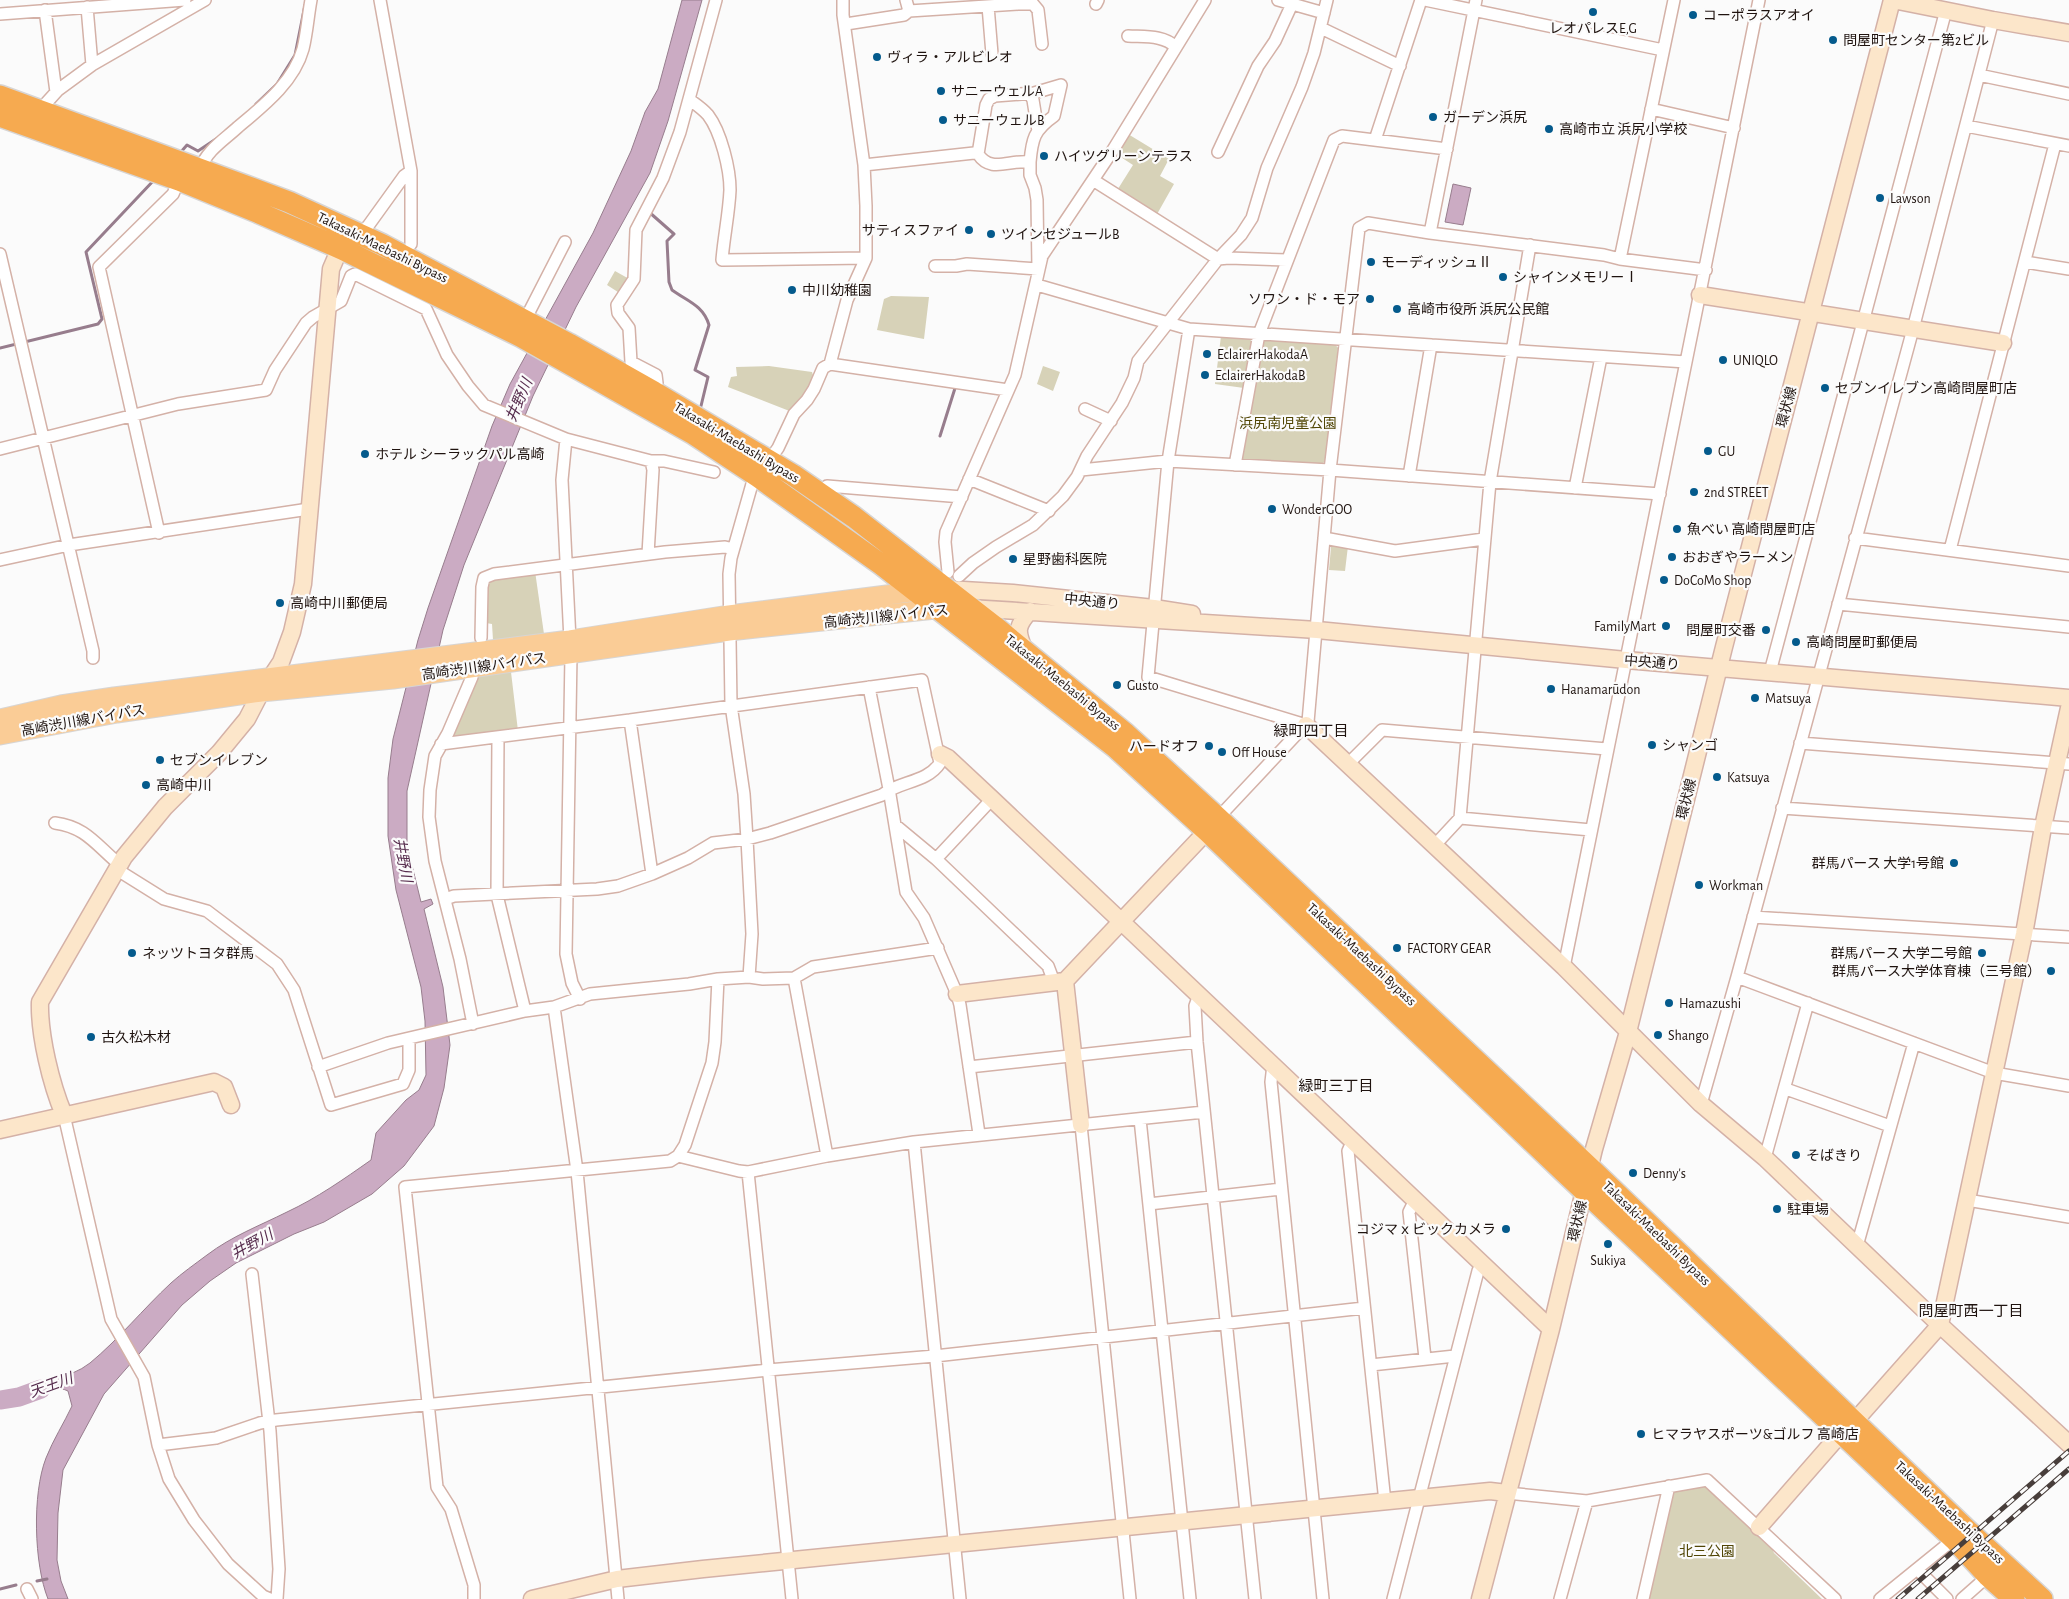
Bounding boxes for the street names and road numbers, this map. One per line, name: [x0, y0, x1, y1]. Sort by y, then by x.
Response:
street label: Takasaki-Maebashi Bypass: [315, 210, 450, 286]
street label: 環状線: [1773, 385, 1799, 429]
street label: Takasaki-Maebashi Bypass: [671, 400, 802, 486]
street label: 中央通り: [1063, 591, 1121, 612]
street label: 高崎渋川線バイパス: [823, 602, 949, 631]
street label: Takasaki-Maebashi Bypass: [1002, 632, 1122, 733]
street label: 高崎渋川線バイパス: [421, 650, 547, 683]
street label: 中央通り: [1623, 653, 1681, 672]
street label: 高崎渋川線バイパス: [20, 702, 146, 739]
street label: 環状線: [1673, 777, 1699, 821]
street label: Takasaki-Maebashi Bypass: [1304, 901, 1419, 1009]
street label: Takasaki-Maebashi Bypass: [1600, 1179, 1713, 1289]
street label: 環状線: [1564, 1199, 1590, 1243]
street label: Takasaki-Maebashi Bypass: [1892, 1459, 2007, 1567]

